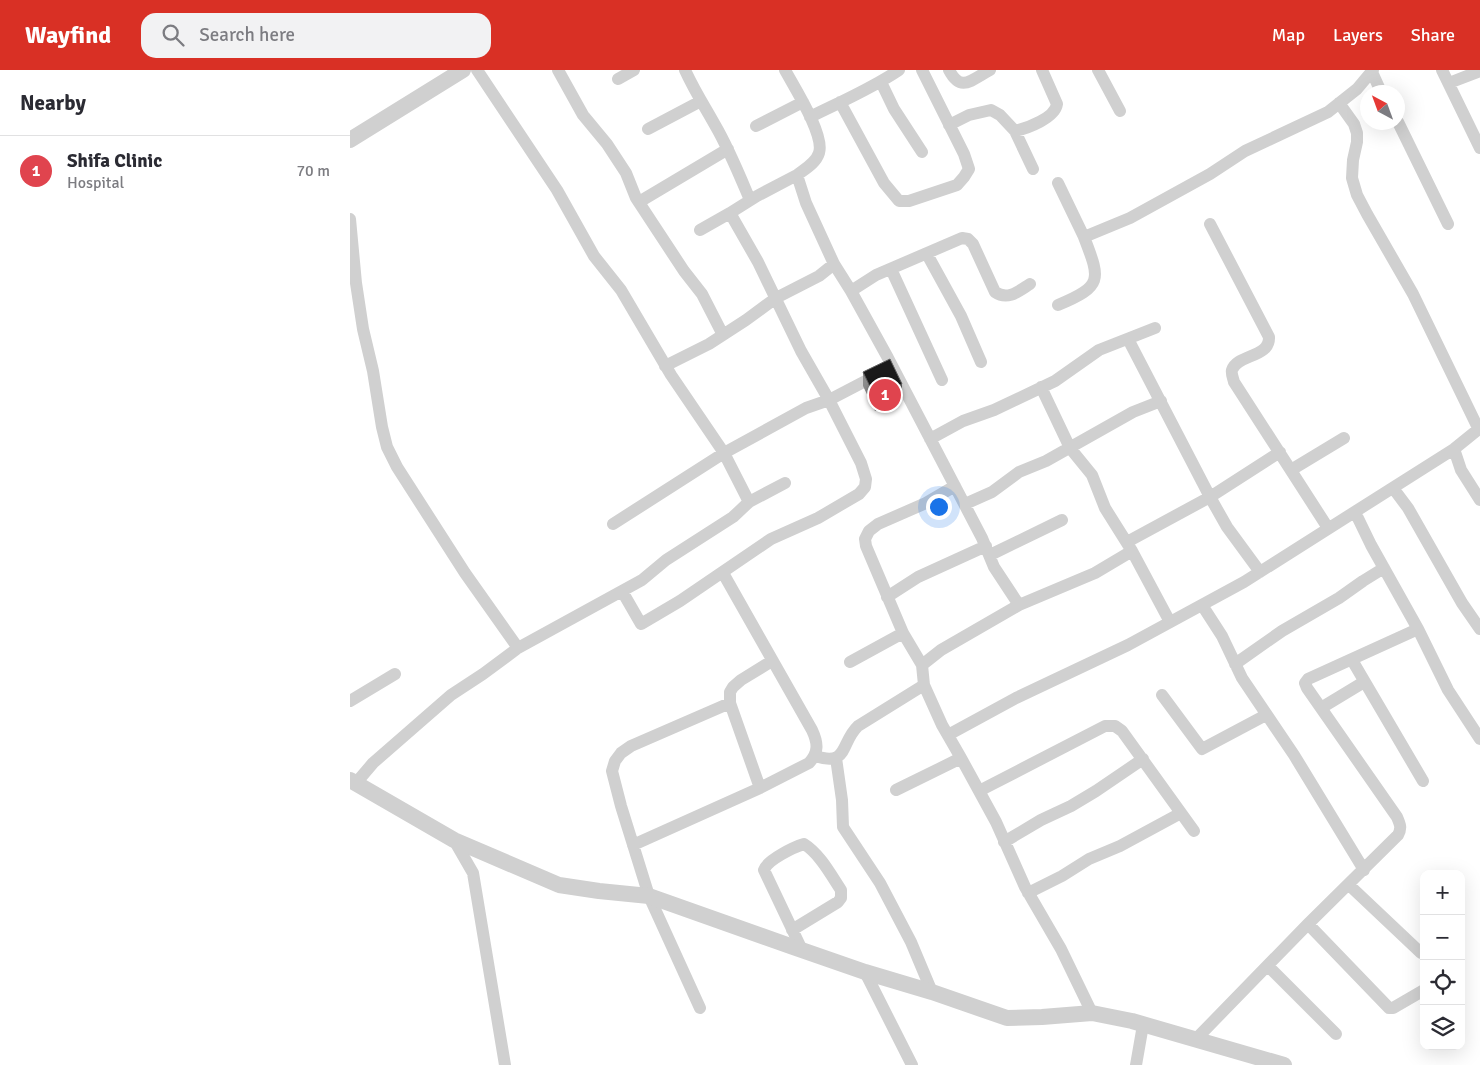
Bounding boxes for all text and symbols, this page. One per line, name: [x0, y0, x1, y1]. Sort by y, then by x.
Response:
search box: [141, 13, 491, 58]
text: Wayfind: [25, 20, 111, 50]
icon: search: [159, 21, 187, 49]
text: Search here: [199, 23, 295, 47]
text: Map: [1272, 24, 1305, 46]
text: Layers: [1333, 24, 1383, 46]
text: Share: [1411, 24, 1455, 46]
north arrow: [1360, 85, 1405, 130]
text: Nearby: [20, 90, 86, 116]
text: Shifa Clinic: [67, 149, 162, 173]
text: 1: [32, 161, 40, 181]
text: 70 m: [296, 161, 330, 181]
text: Hospital: [67, 173, 124, 193]
pin: 1: [869, 376, 901, 414]
your location: [926, 494, 952, 520]
map controls: [1420, 870, 1465, 1050]
button: +: [1420, 870, 1465, 915]
button: −: [1420, 915, 1465, 960]
button: locate: [1420, 960, 1465, 1005]
button: layers: [1420, 1005, 1465, 1050]

